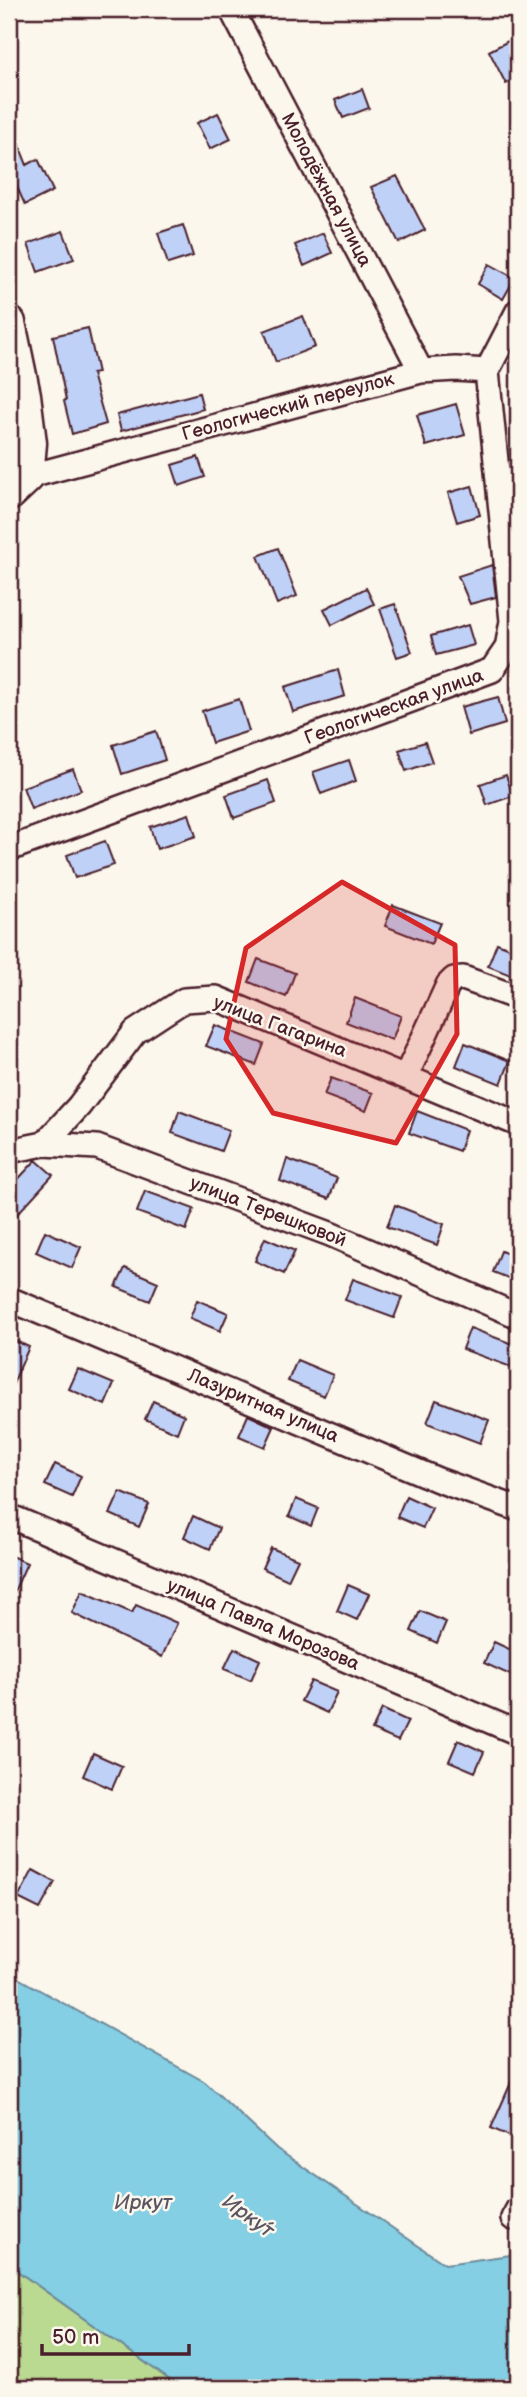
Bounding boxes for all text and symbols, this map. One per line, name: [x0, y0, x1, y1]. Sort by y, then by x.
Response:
street label: Молодёжная улица: [276, 109, 376, 271]
street label: Геологический переулок: [180, 368, 396, 446]
street label: Геологическая улица: [301, 664, 487, 750]
street label: улица Гагарина: [210, 991, 350, 1063]
street label: улица Терешковой: [187, 1172, 349, 1252]
street label: Лазуритная улица: [183, 1363, 342, 1448]
street label: улица Павла Морозова: [163, 1574, 363, 1676]
water label: Ирку́т: [217, 2189, 280, 2244]
water label: Иркут: [114, 2190, 173, 2215]
scale bar: [42, 2313, 189, 2357]
text: 50 m: [52, 2325, 99, 2350]

